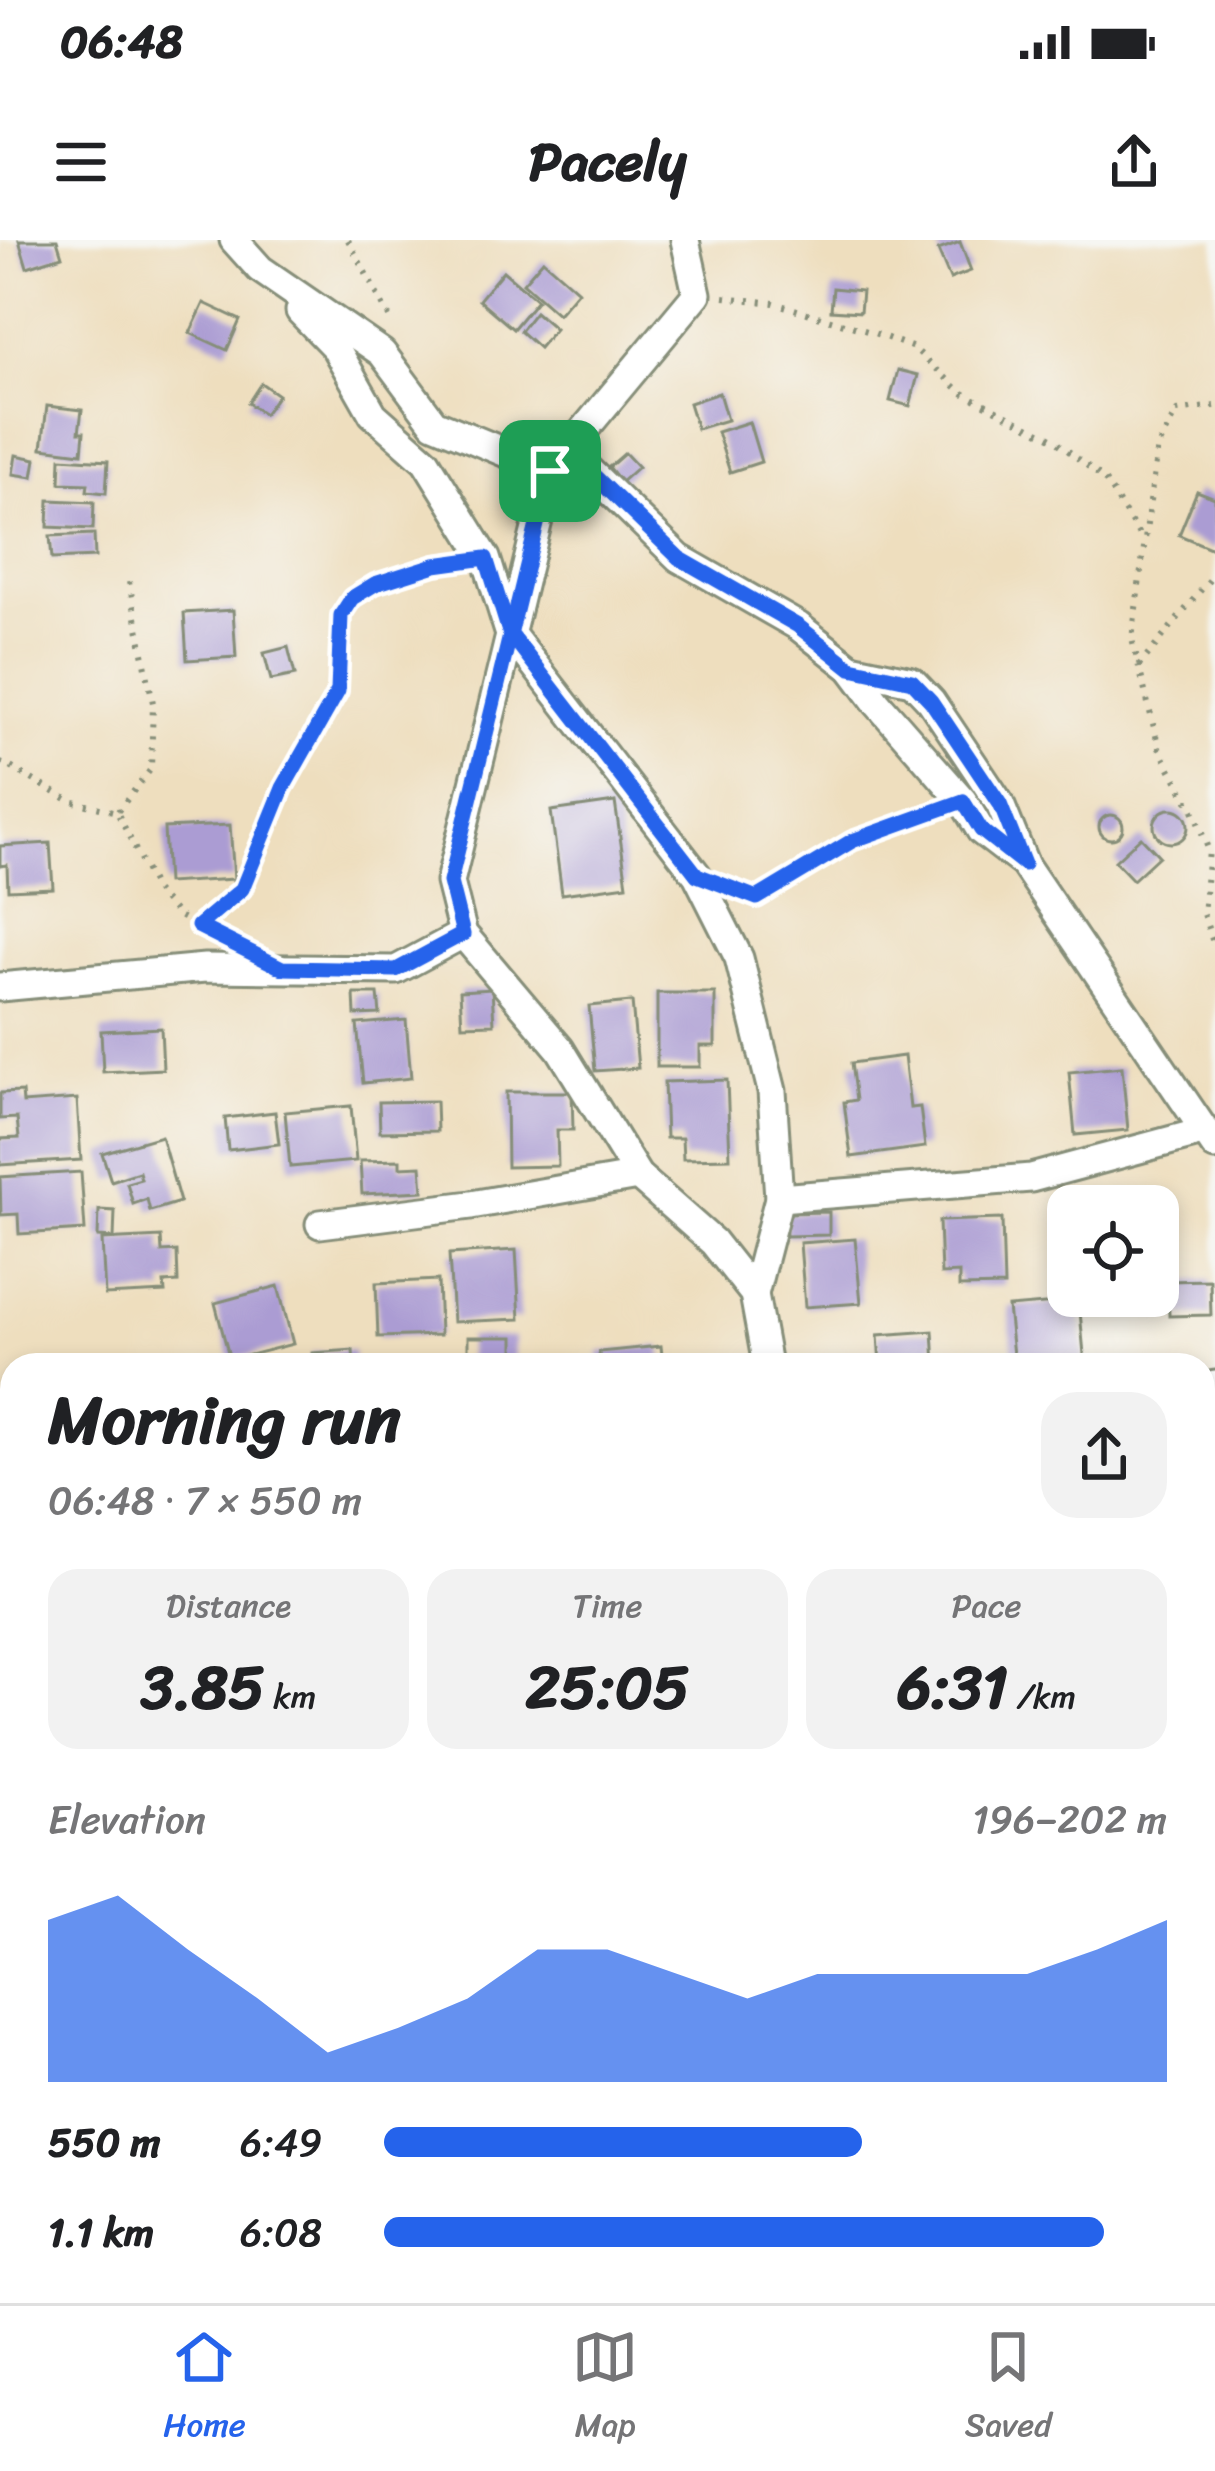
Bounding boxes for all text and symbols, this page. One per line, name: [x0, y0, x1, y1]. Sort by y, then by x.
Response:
text: 06:48: [60, 2, 183, 82]
text: Pacely: [529, 114, 686, 210]
icon: menu: [48, 129, 114, 195]
icon: share: [1101, 129, 1167, 195]
pin: [499, 420, 601, 522]
icon: arrive: [517, 438, 583, 504]
map controls: [1047, 1185, 1179, 1317]
button: locate: [1047, 1185, 1179, 1317]
text: Morning run: [48, 1362, 401, 1479]
button: share: [1041, 1392, 1167, 1518]
text: 06:48 · 7 × 550 m: [48, 1466, 362, 1535]
text: Distance: [166, 1577, 291, 1635]
text: Time: [573, 1577, 642, 1635]
text: Pace: [951, 1577, 1022, 1635]
text: 3.85: [141, 1635, 265, 1741]
text: 25:05: [526, 1635, 689, 1741]
text: 6:31: [897, 1635, 1008, 1741]
text: km: [265, 1668, 316, 1726]
text: /km: [1008, 1668, 1076, 1726]
text: Elevation: [48, 1785, 206, 1854]
text: 196–202 m: [972, 1785, 1167, 1854]
text: 550 m: [48, 2108, 160, 2177]
text: 6:49: [240, 2108, 322, 2177]
text: 1.1 km: [48, 2198, 154, 2267]
text: 6:08: [240, 2198, 322, 2267]
tab: Home: [163, 2324, 246, 2454]
tab: Map: [572, 2324, 638, 2454]
tab: Saved: [965, 2324, 1052, 2454]

